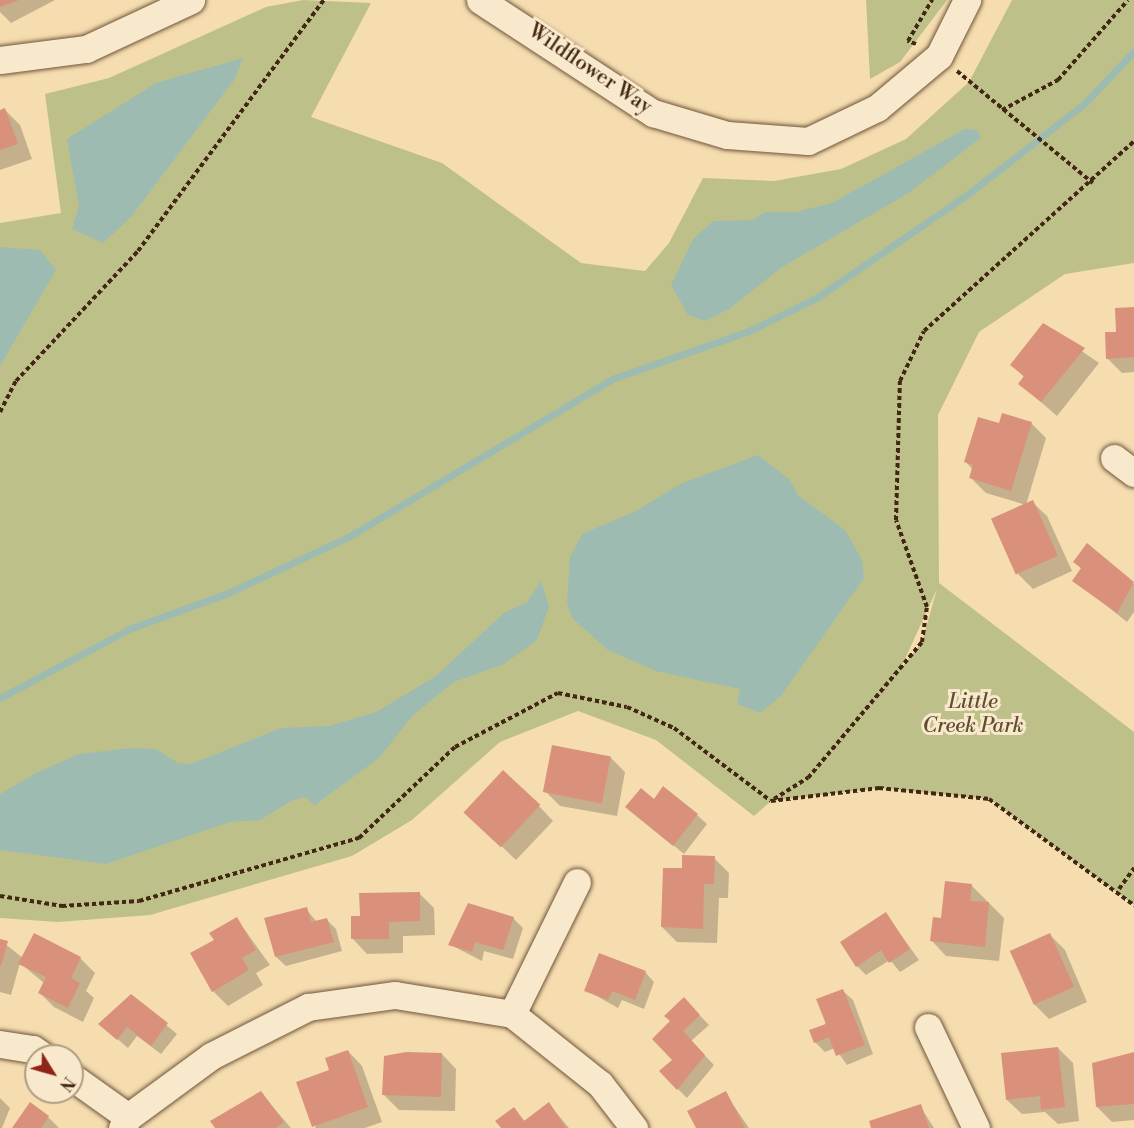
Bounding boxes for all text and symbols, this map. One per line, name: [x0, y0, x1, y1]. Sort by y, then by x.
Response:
street label: Wildflower Way: [523, 18, 657, 120]
park label: Little Creek Park: [923, 689, 1023, 739]
north arrow: [24, 1044, 84, 1104]
text: N: [55, 1073, 79, 1095]

